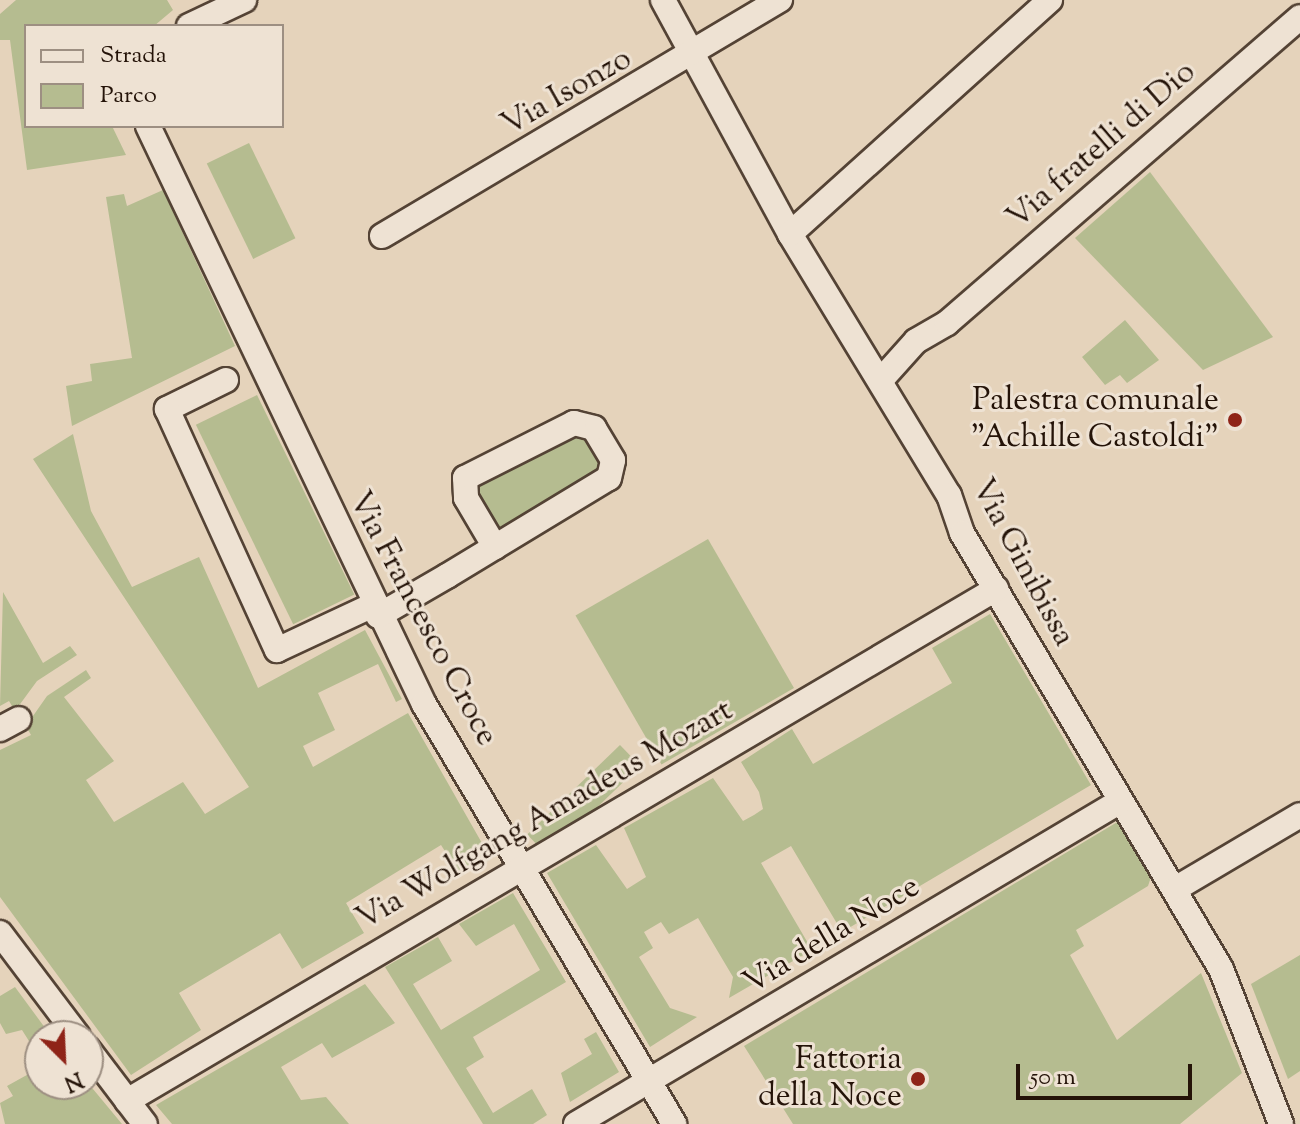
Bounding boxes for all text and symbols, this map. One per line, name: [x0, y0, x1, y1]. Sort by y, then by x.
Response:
legend: [24, 24, 284, 128]
text: Strada: [100, 39, 167, 73]
street label: Via Isonzo: [495, 40, 639, 146]
street label: Via fratelli di Dio: [1000, 54, 1204, 238]
text: Parco: [100, 79, 157, 113]
place label: Palestra comunale "Achille Castoldi": [971, 383, 1219, 458]
marker: Palestra comunale "Achille Castoldi": [1226, 411, 1244, 429]
street label: Via Ginibissa: [962, 473, 1082, 653]
street label: Via Francesco Croce: [339, 485, 505, 753]
street label: Via Wolfgang Amadeus Mozart: [350, 692, 740, 940]
street label: Via della Noce: [737, 868, 927, 1004]
north arrow: [24, 1020, 104, 1100]
place label: Fattoria della Noce: [758, 1042, 902, 1117]
scale bar: [1020, 1048, 1196, 1098]
text: 50 m: [1030, 1061, 1076, 1095]
text: N: [58, 1062, 87, 1098]
marker: Fattoria della Noce: [909, 1070, 927, 1088]

